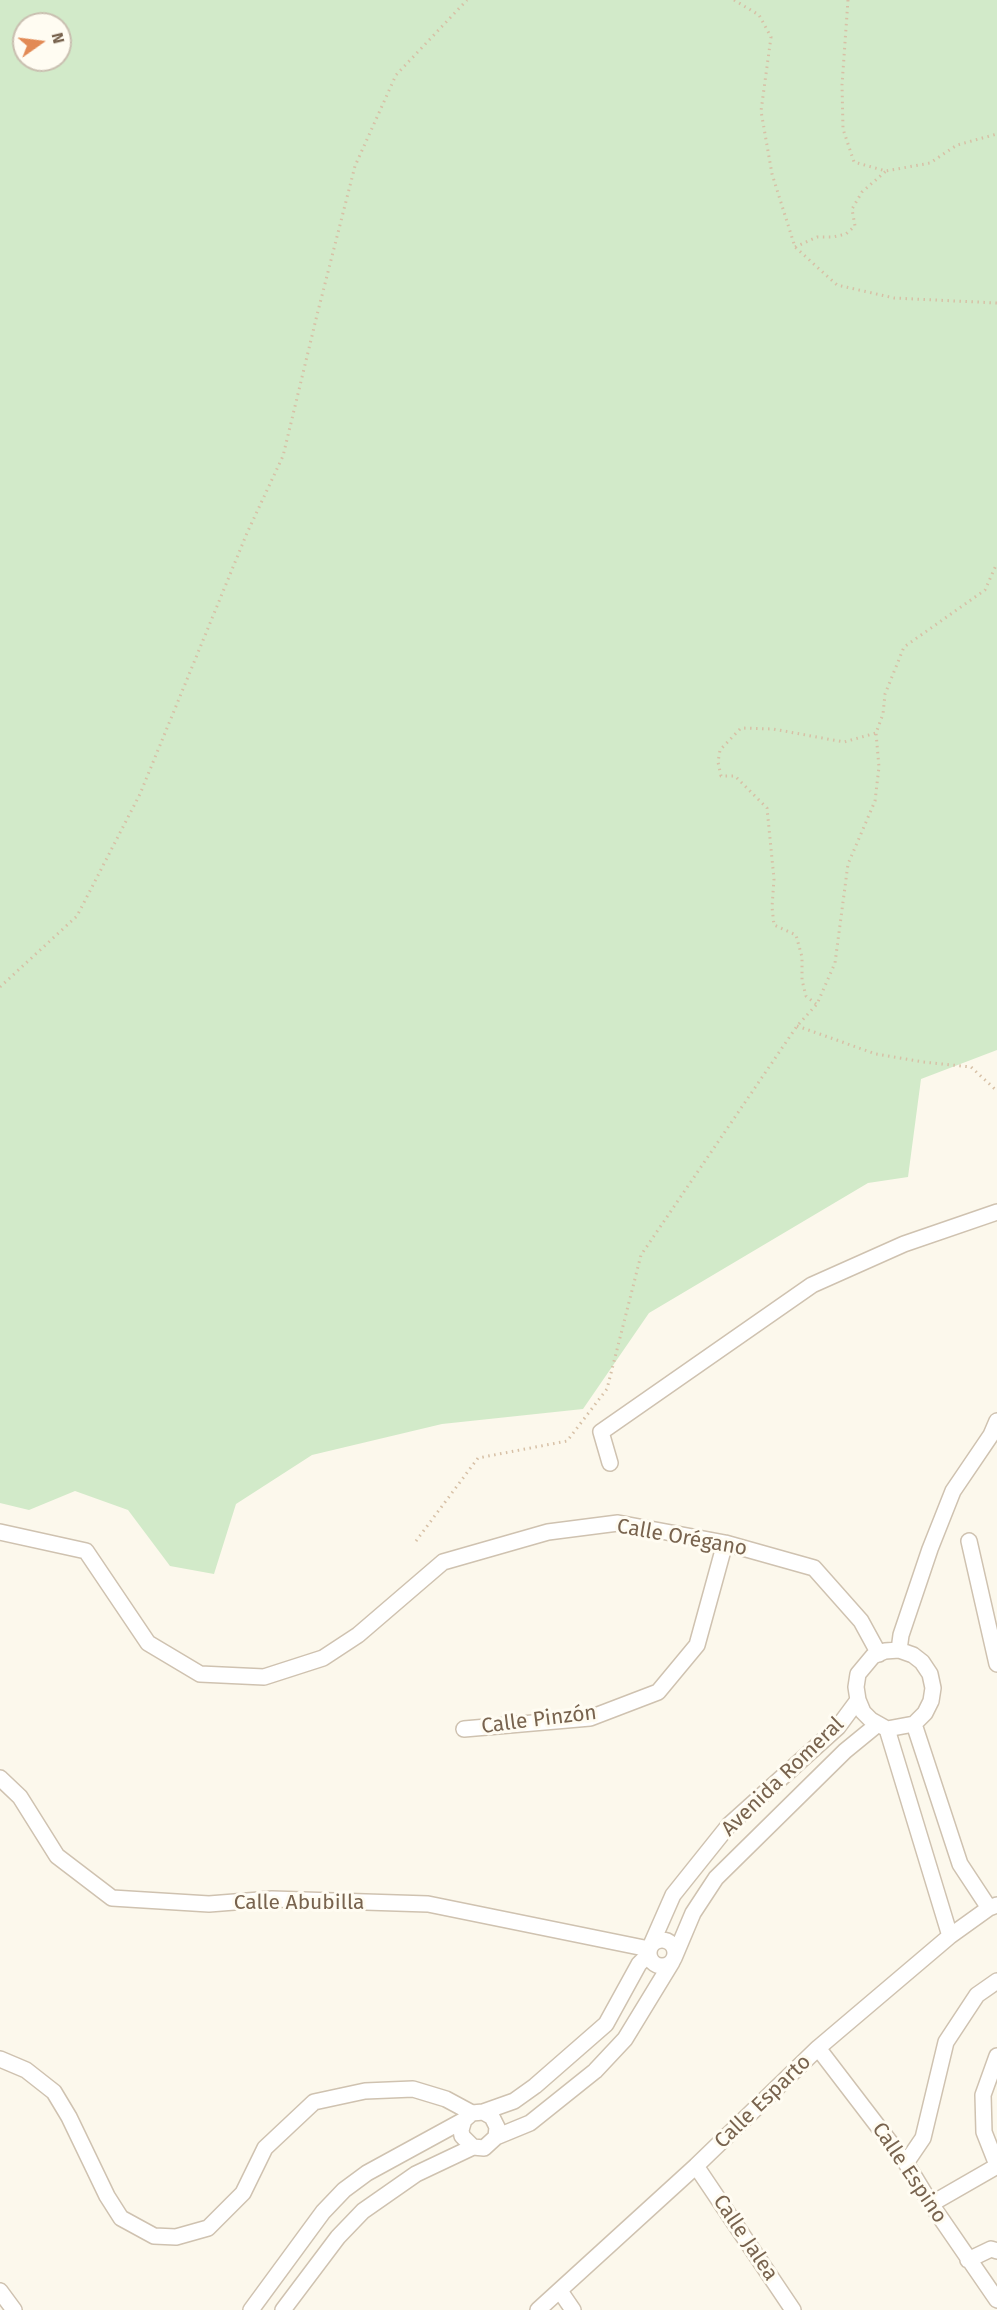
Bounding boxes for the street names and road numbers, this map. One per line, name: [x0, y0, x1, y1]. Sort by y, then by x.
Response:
street label: Calle Orégano: [615, 1514, 749, 1562]
street label: Calle Pinzón: [480, 1700, 598, 1740]
street label: Avenida Romeral: [717, 1712, 849, 1842]
street label: Calle Abubilla: [234, 1890, 364, 1916]
street label: Calle Esparto: [710, 2050, 816, 2154]
street label: Calle Espino: [866, 2118, 952, 2228]
street label: Calle Jalea: [707, 2190, 783, 2286]

